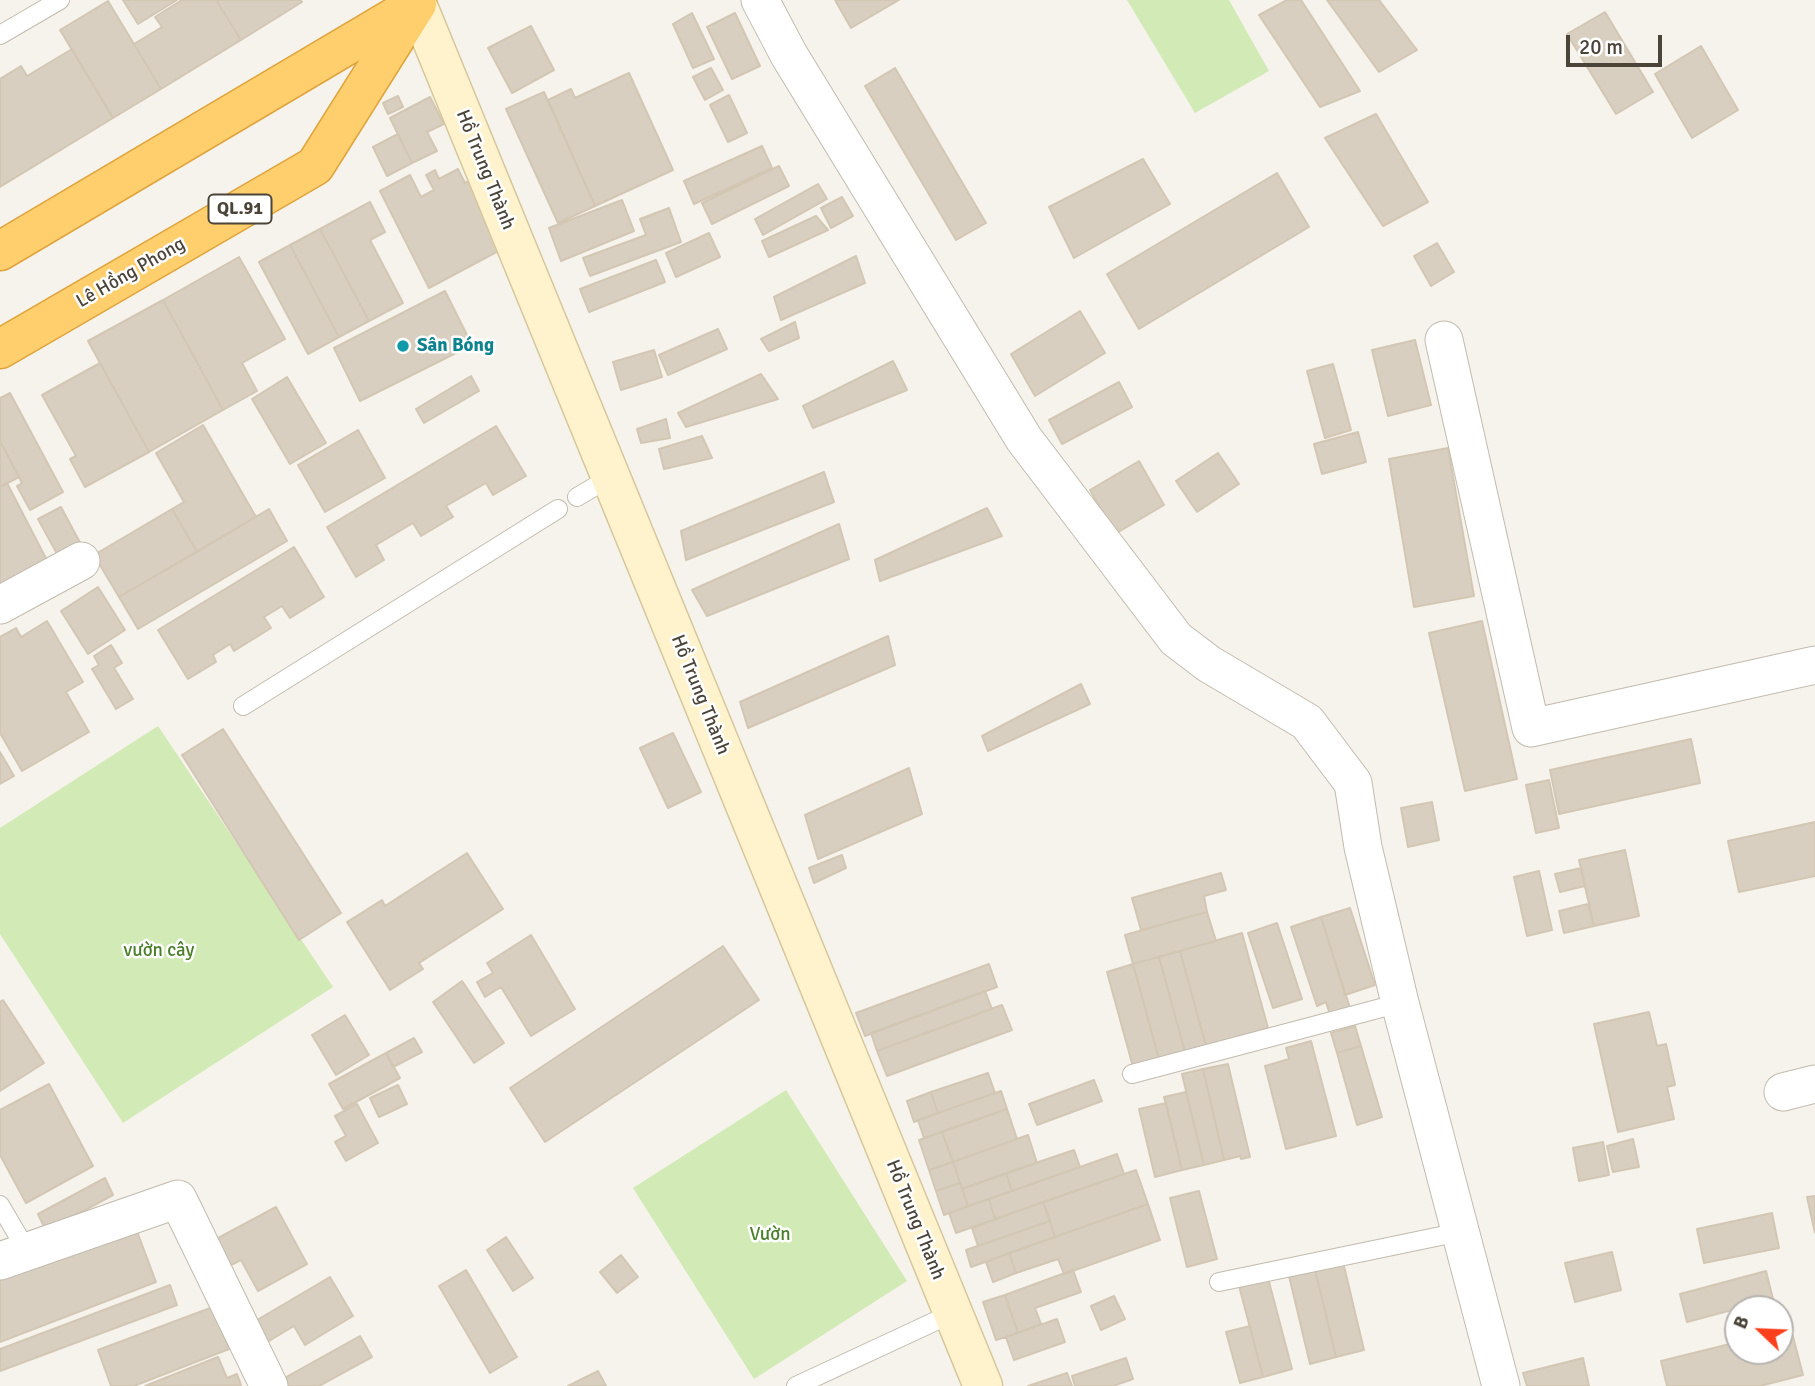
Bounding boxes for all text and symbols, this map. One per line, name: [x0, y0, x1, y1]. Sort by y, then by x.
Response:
scale bar: [1570, 21, 1666, 65]
text: 20 m: [1579, 34, 1623, 60]
street label: Hồ Trung Thành: [451, 107, 519, 233]
road number: QL.91: [208, 194, 272, 224]
street label: Lê Hồng Phong: [73, 233, 189, 313]
place label: Sân Bóng: [417, 335, 494, 357]
marker: Sân Bóng: [395, 338, 411, 354]
street label: Hồ Trung Thành: [666, 632, 734, 758]
park label: vườn cây: [124, 940, 194, 962]
street label: Hồ Trung Thành: [881, 1157, 949, 1283]
park label: Vườn: [749, 1224, 791, 1246]
north arrow: [1724, 1295, 1794, 1365]
text: B: [1728, 1313, 1755, 1333]

